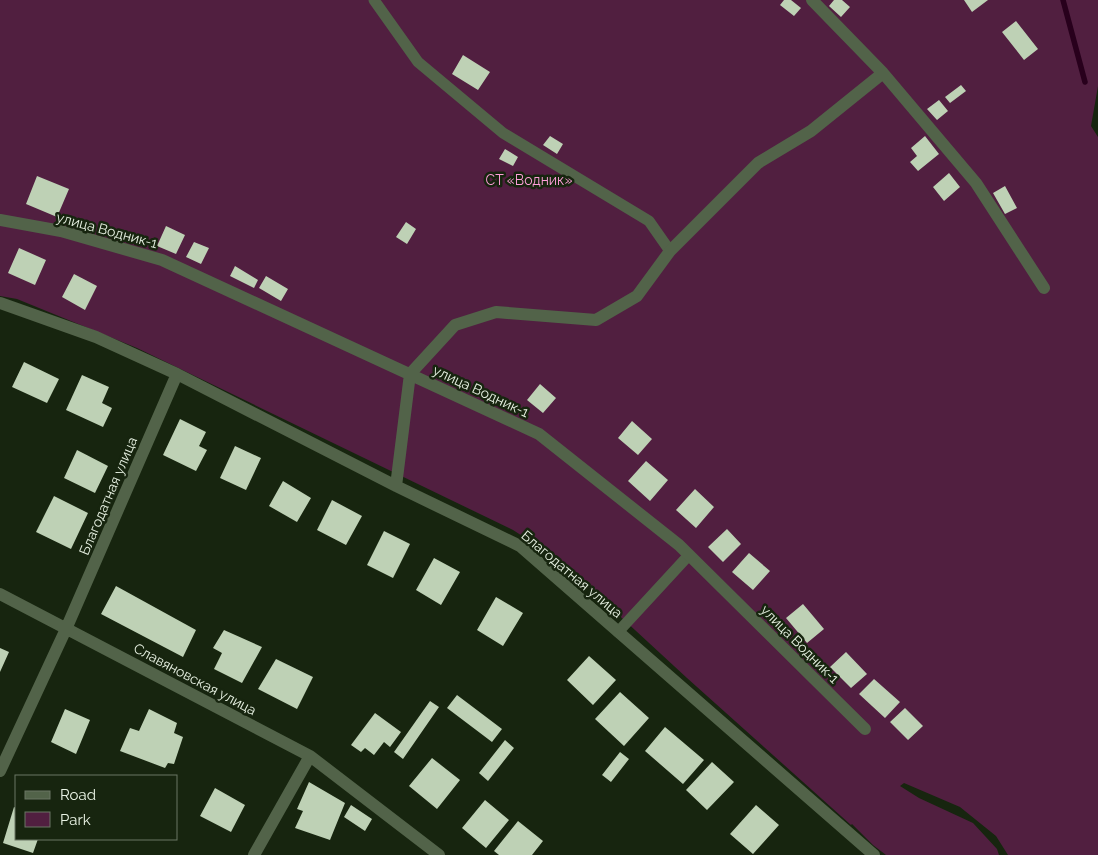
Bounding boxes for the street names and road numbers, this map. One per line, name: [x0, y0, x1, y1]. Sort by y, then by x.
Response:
street label: улица Водник-1: [55, 209, 159, 251]
street label: улица Водник-1: [431, 362, 531, 420]
street label: Благодатная улица: [76, 434, 140, 558]
street label: Благодатная улица: [518, 527, 626, 621]
street label: улица Водник-1: [758, 602, 842, 686]
street label: Славяновская улица: [131, 640, 259, 718]

